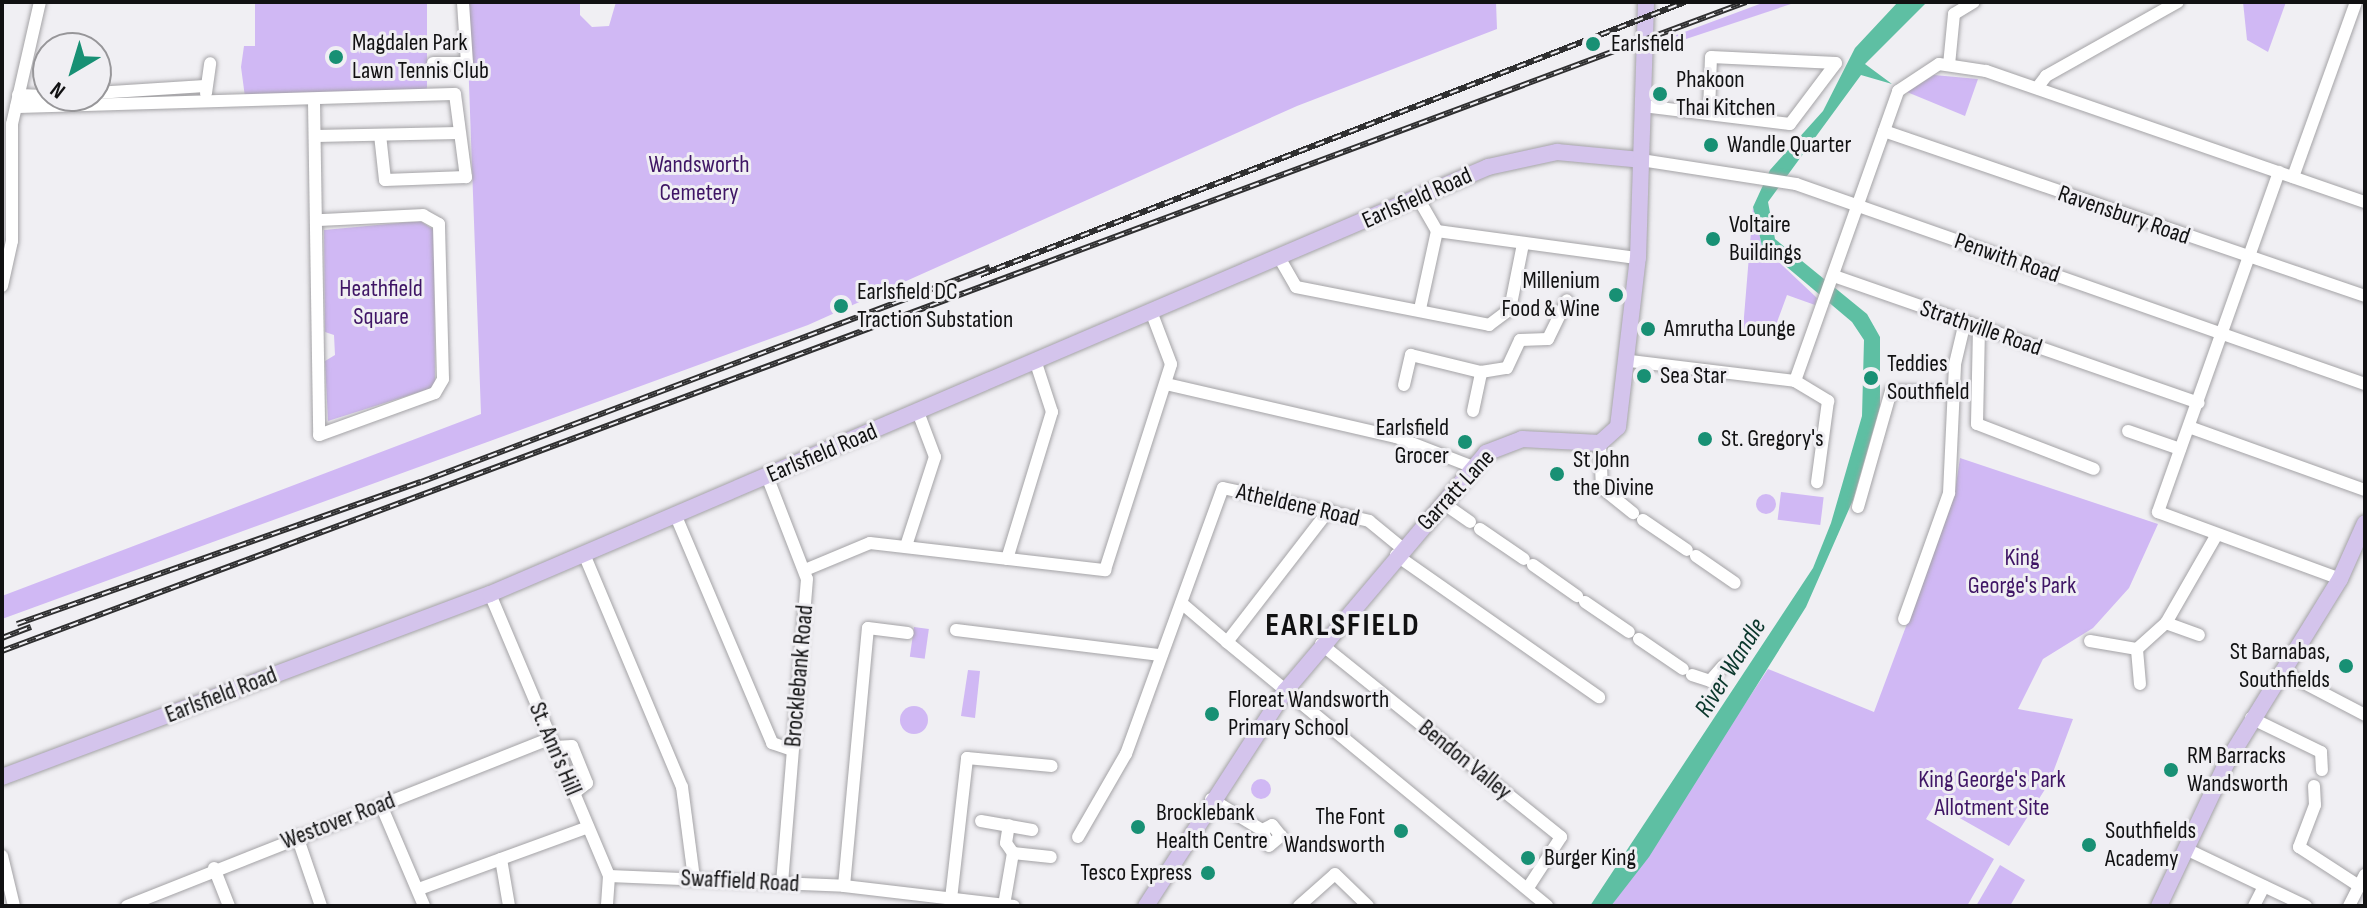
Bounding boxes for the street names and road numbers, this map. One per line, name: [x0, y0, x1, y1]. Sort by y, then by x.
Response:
street label: Earlsfield Road: [1358, 161, 1476, 235]
street label: Ravensbury Road: [2054, 179, 2194, 251]
street label: Penwith Road: [1951, 227, 2063, 289]
street label: Strathville Road: [1916, 294, 2046, 362]
street label: Earlsfield Road: [762, 417, 882, 489]
street label: Garratt Lane: [1411, 444, 1501, 536]
street label: Atheldene Road: [1234, 477, 1362, 533]
street label: Brocklebank Road: [778, 604, 820, 748]
street label: Earlsfield Road: [161, 661, 281, 729]
street label: St. Ann's Hill: [523, 698, 587, 800]
street label: Bendon Valley: [1413, 714, 1517, 806]
street label: Westover Road: [277, 786, 399, 856]
street label: Swaffield Road: [680, 864, 800, 898]

